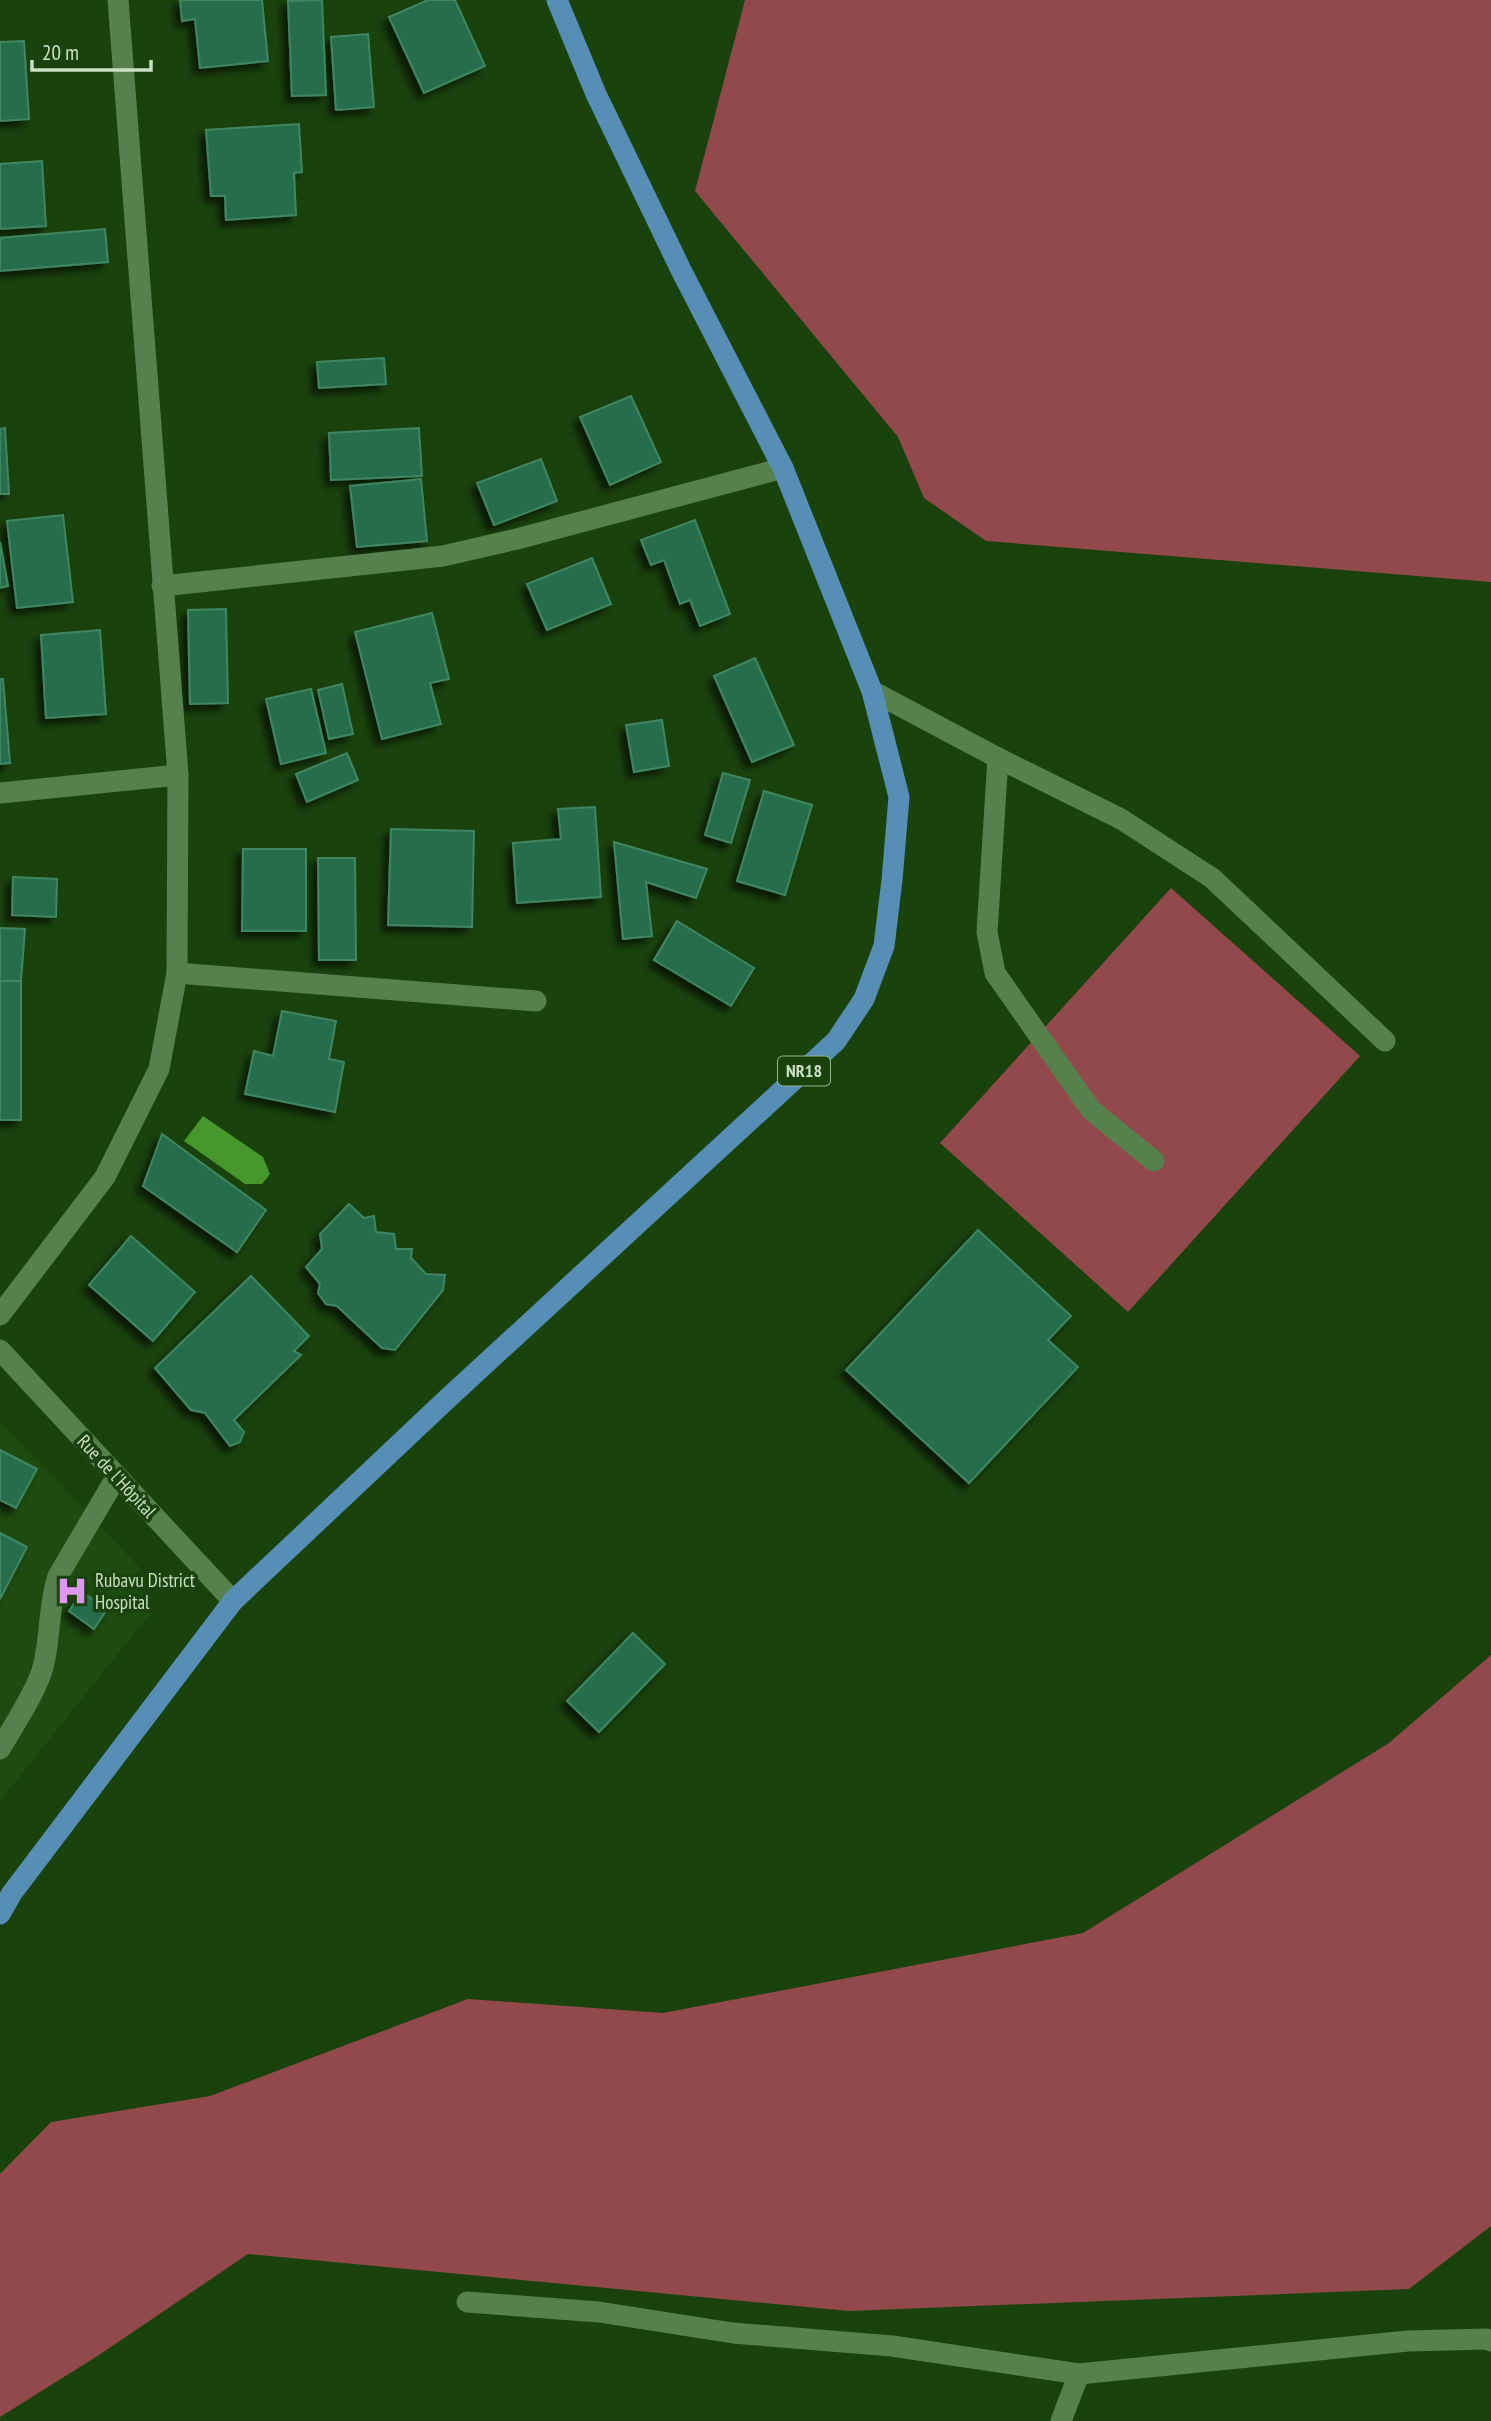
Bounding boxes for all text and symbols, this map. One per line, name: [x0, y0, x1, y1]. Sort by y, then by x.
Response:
scale bar: [32, 28, 150, 72]
text: 20 m: [42, 39, 79, 66]
road number: NR18: [778, 1056, 830, 1086]
street label: Rue de l'Hôpital: [72, 1429, 162, 1523]
place label: Rubavu District Hospital: [95, 1568, 196, 1614]
hospital icon: Rubavu District Hospital: [55, 1574, 89, 1608]

